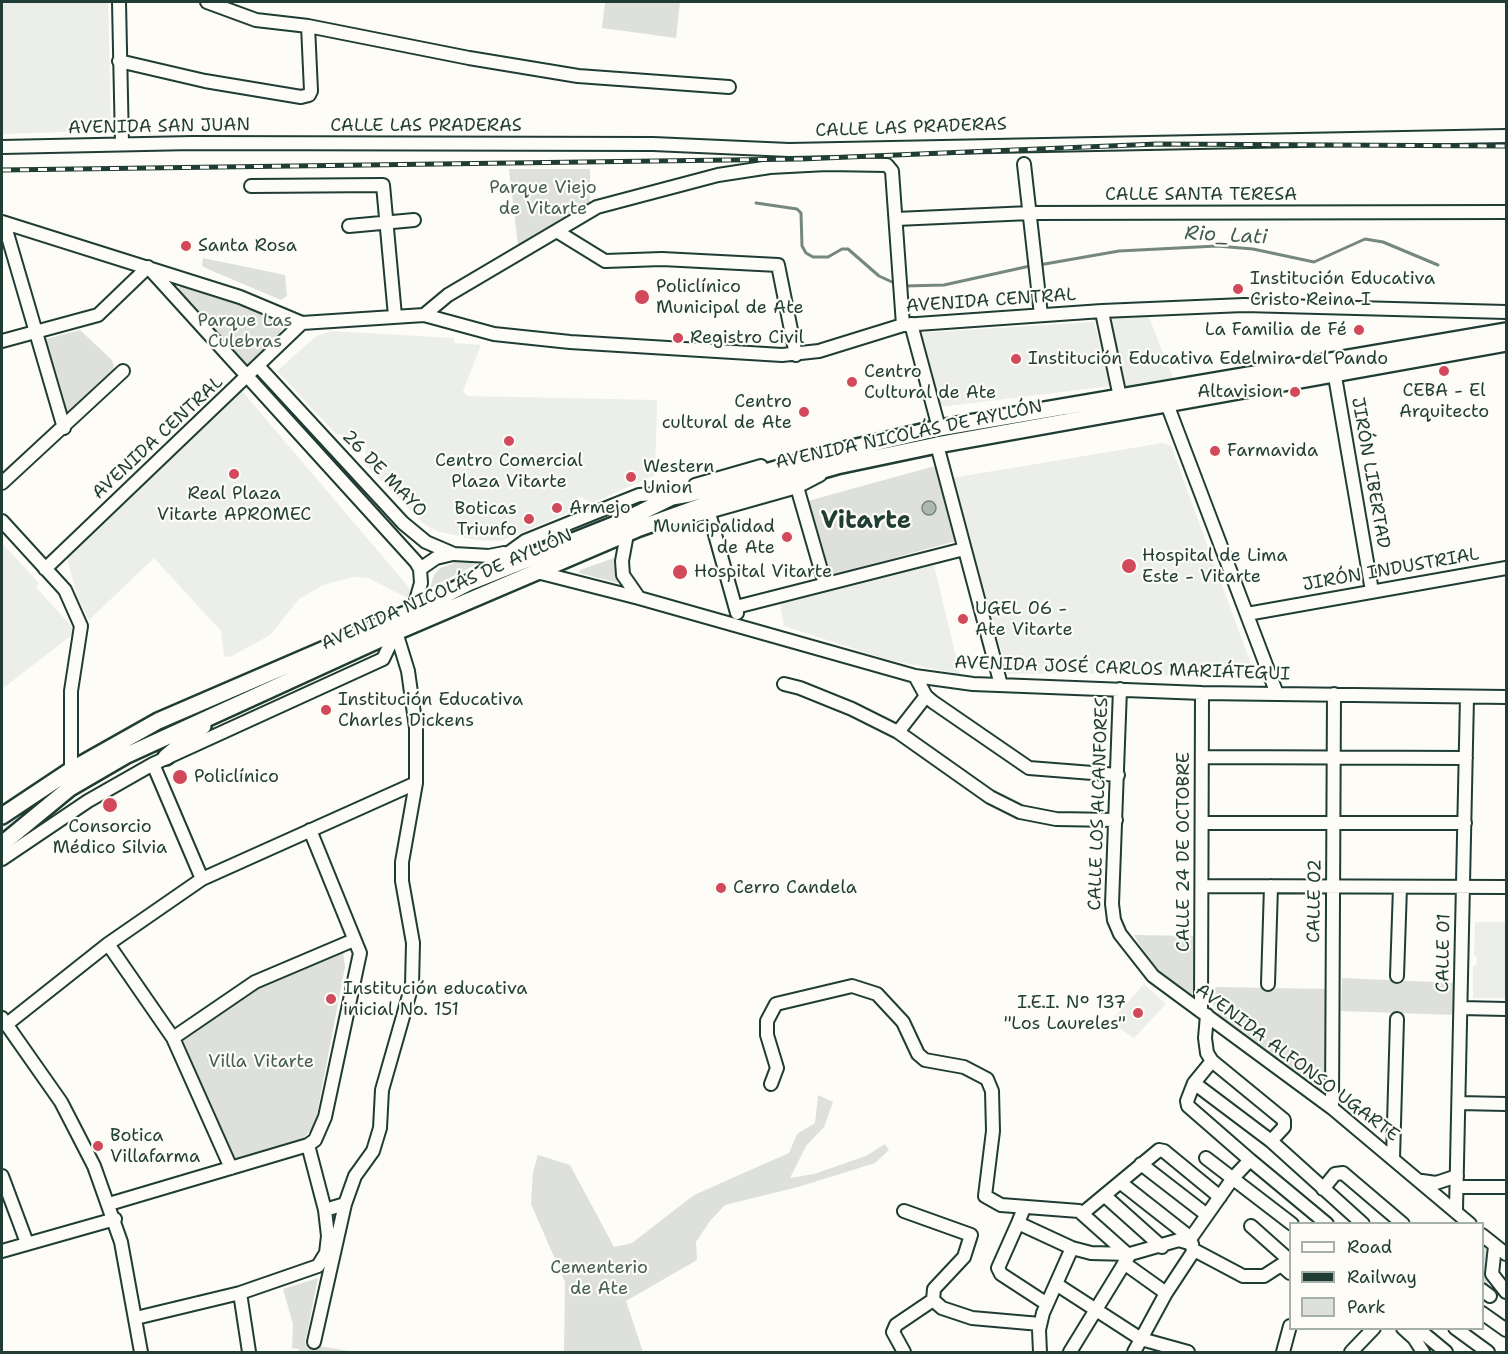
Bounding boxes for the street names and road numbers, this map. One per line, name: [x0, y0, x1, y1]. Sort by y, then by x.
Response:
street label: CALLE LAS PRADERAS: [815, 114, 1007, 142]
street label: AVENIDA SAN JUAN: [68, 115, 250, 139]
street label: CALLE LAS PRADERAS: [330, 115, 522, 137]
street label: CALLE SANTA TERESA: [1105, 184, 1297, 206]
street label: AVENIDA CENTRAL: [905, 284, 1077, 318]
street label: AVENIDA CENTRAL: [88, 372, 228, 504]
street label: AVENIDA NICOLÁS DE AYLLÓN: [773, 396, 1045, 474]
street label: JIRÓN LIBERTAD: [1346, 396, 1394, 550]
street label: 26 DE MAYO: [337, 426, 431, 522]
street label: AVENIDA NICOLÁS DE AYLLÓN: [318, 525, 576, 655]
street label: JIRÓN INDUSTRIAL: [1301, 544, 1481, 596]
street label: AVENIDA JOSÉ CARLOS MARIÁTEGUI: [954, 652, 1290, 686]
street label: CALLE LOS ALCANFORES: [1084, 697, 1114, 911]
street label: CALLE 24 DE OCTOBRE: [1173, 752, 1195, 952]
street label: CALLE 02: [1303, 859, 1327, 943]
street label: CALLE 01: [1433, 913, 1455, 993]
street label: AVENIDA ALFONSO UGARTE: [1191, 979, 1403, 1147]

